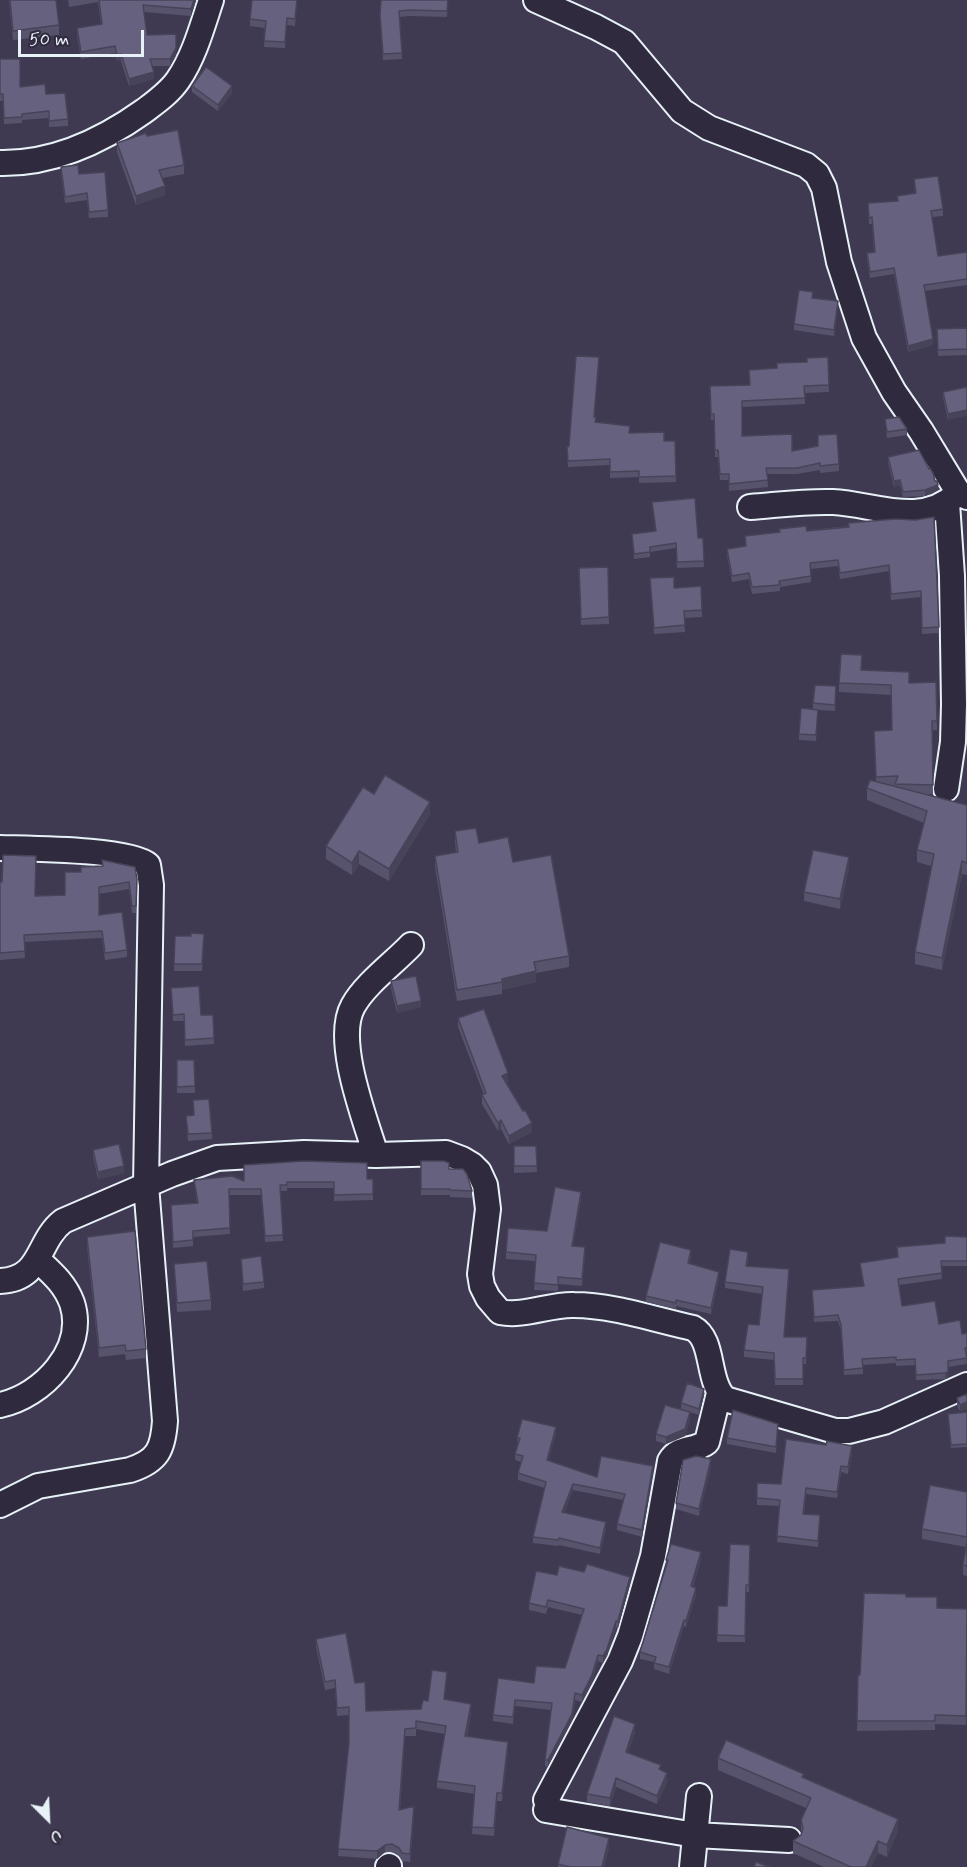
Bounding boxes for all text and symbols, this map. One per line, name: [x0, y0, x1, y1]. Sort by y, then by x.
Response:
scale bar: [21, 18, 147, 56]
text: 50 m: [29, 28, 69, 52]
north arrow: [18, 1789, 78, 1849]
text: U: [47, 1824, 65, 1848]

